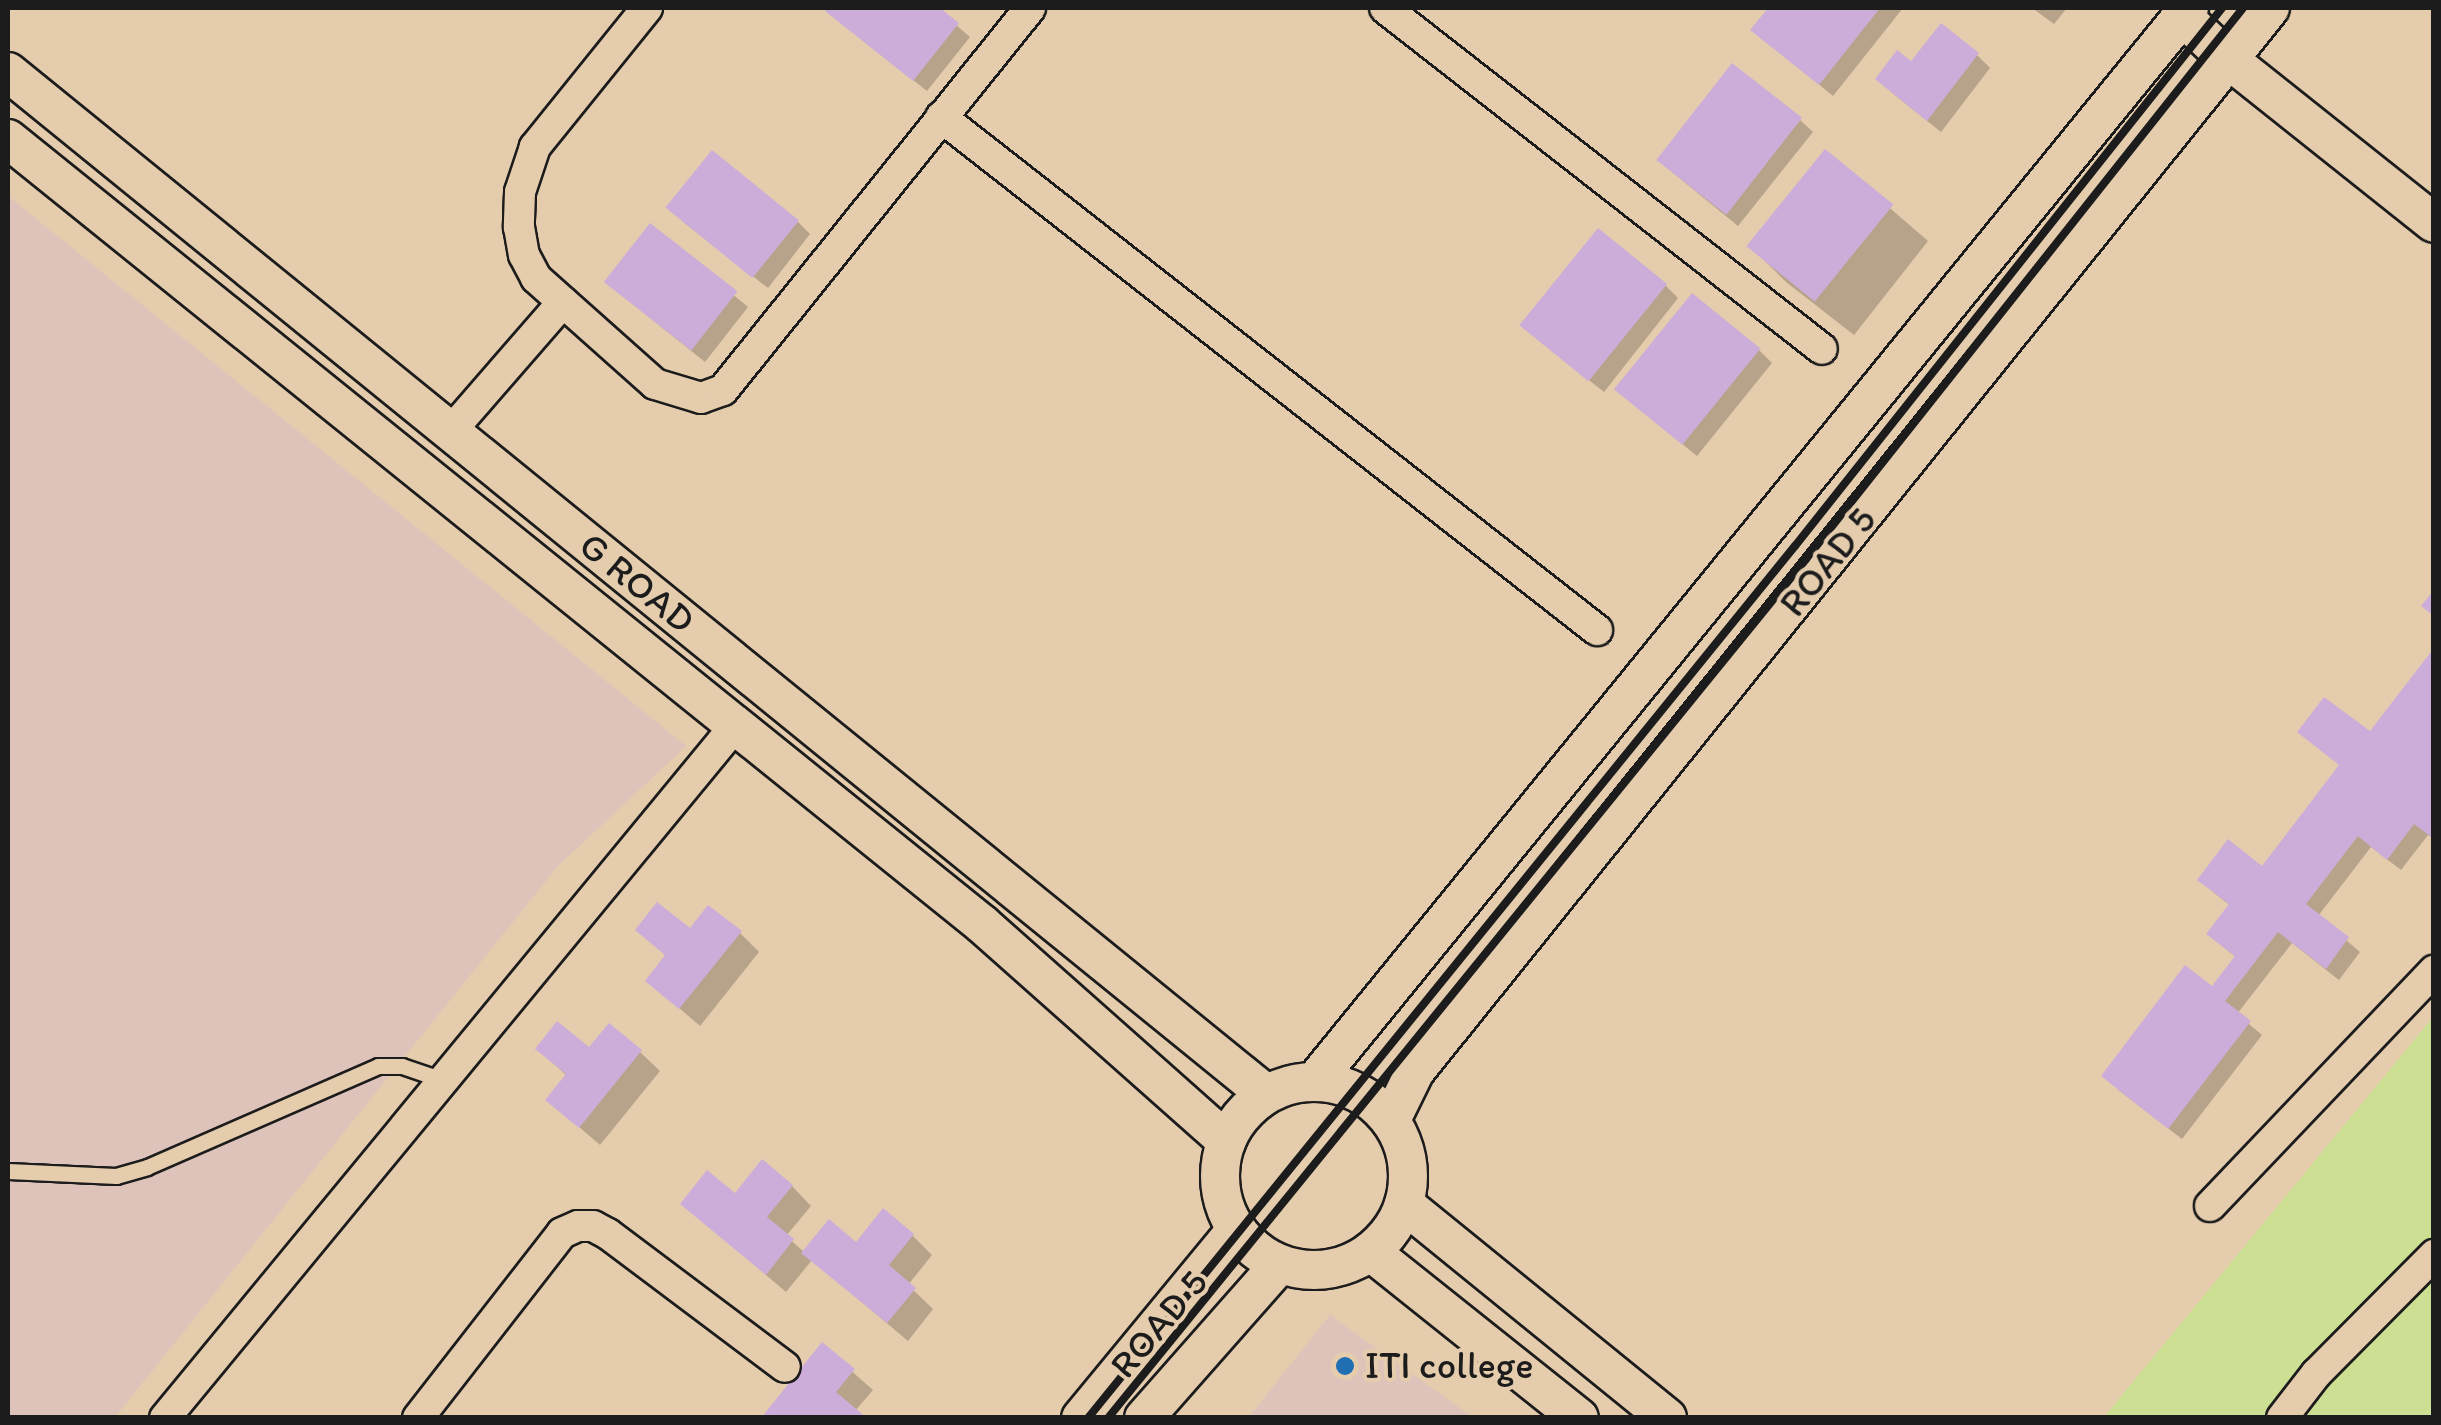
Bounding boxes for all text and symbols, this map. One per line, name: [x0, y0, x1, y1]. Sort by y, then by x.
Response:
street label: ROAD 5: [1770, 498, 1886, 626]
street label: G ROAD: [571, 523, 703, 643]
street label: ROAD 5: [1101, 1261, 1217, 1387]
place label: ITI college: [1365, 1343, 1534, 1389]
marker: ITI college: [1334, 1355, 1356, 1377]

